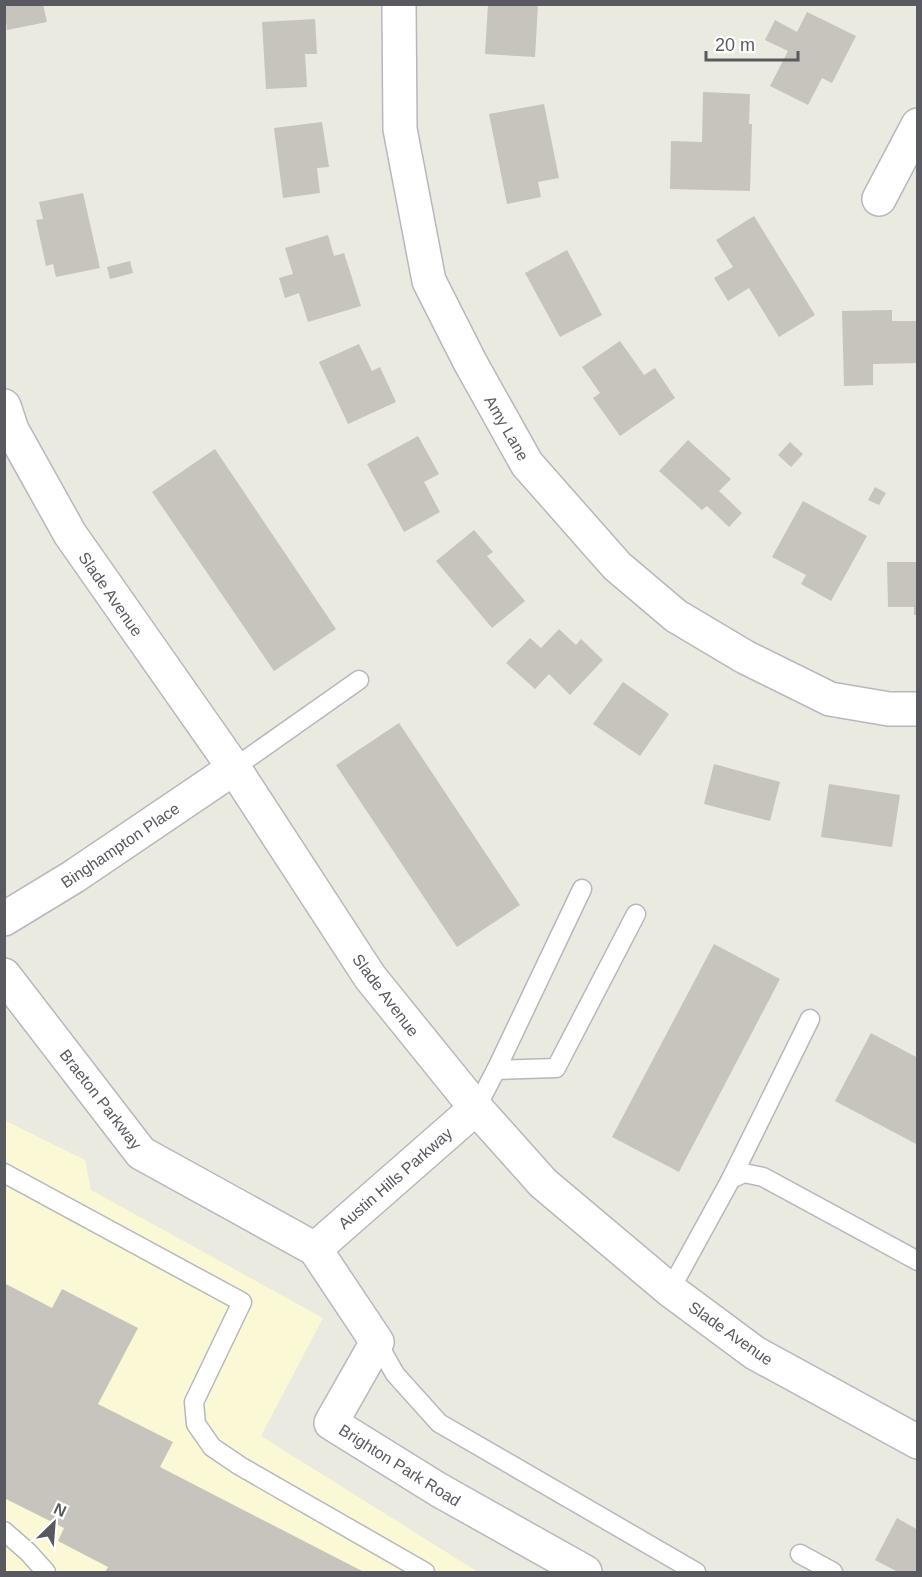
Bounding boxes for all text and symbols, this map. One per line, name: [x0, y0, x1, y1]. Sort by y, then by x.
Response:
scale bar: [706, 24, 798, 62]
text: 20 m: [715, 35, 755, 55]
street label: Amy Lane: [481, 393, 532, 464]
street label: Slade Avenue: [75, 549, 146, 640]
street label: Binghampton Place: [58, 800, 183, 891]
street label: Slade Avenue: [349, 951, 422, 1040]
street label: Braeton Parkway: [56, 1046, 145, 1153]
street label: Austin Hills Parkway: [335, 1124, 456, 1232]
street label: Slade Avenue: [686, 1298, 776, 1369]
street label: Brighton Park Road: [336, 1421, 463, 1510]
north arrow: [24, 1493, 84, 1553]
text: N: [51, 1500, 69, 1520]

